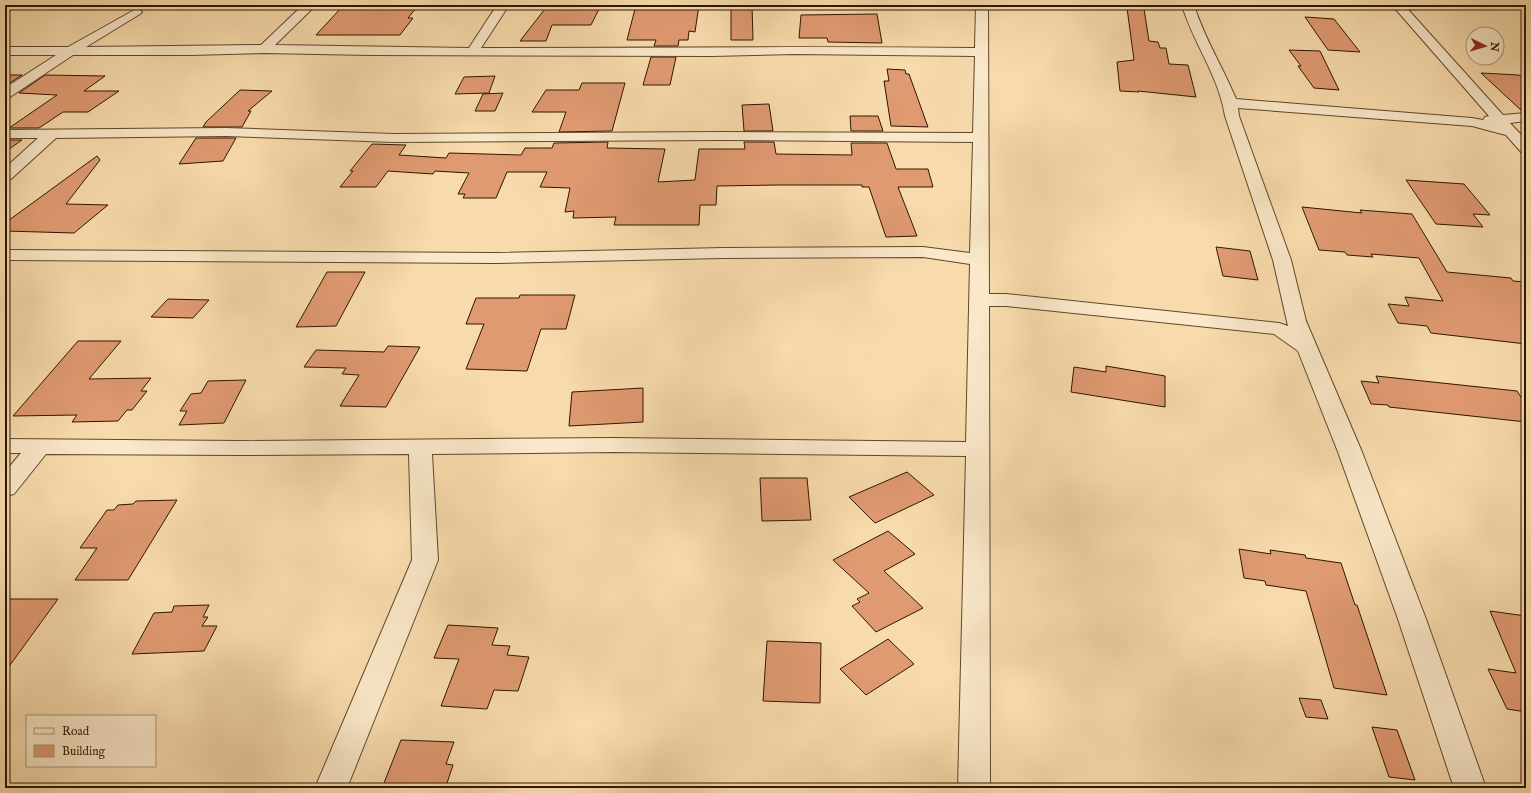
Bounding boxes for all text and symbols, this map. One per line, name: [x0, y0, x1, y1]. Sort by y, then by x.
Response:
north arrow: [1465, 26, 1505, 66]
text: N: [1487, 40, 1501, 53]
legend: [26, 715, 156, 767]
text: Road: [62, 724, 90, 739]
text: Building: [62, 744, 106, 759]

